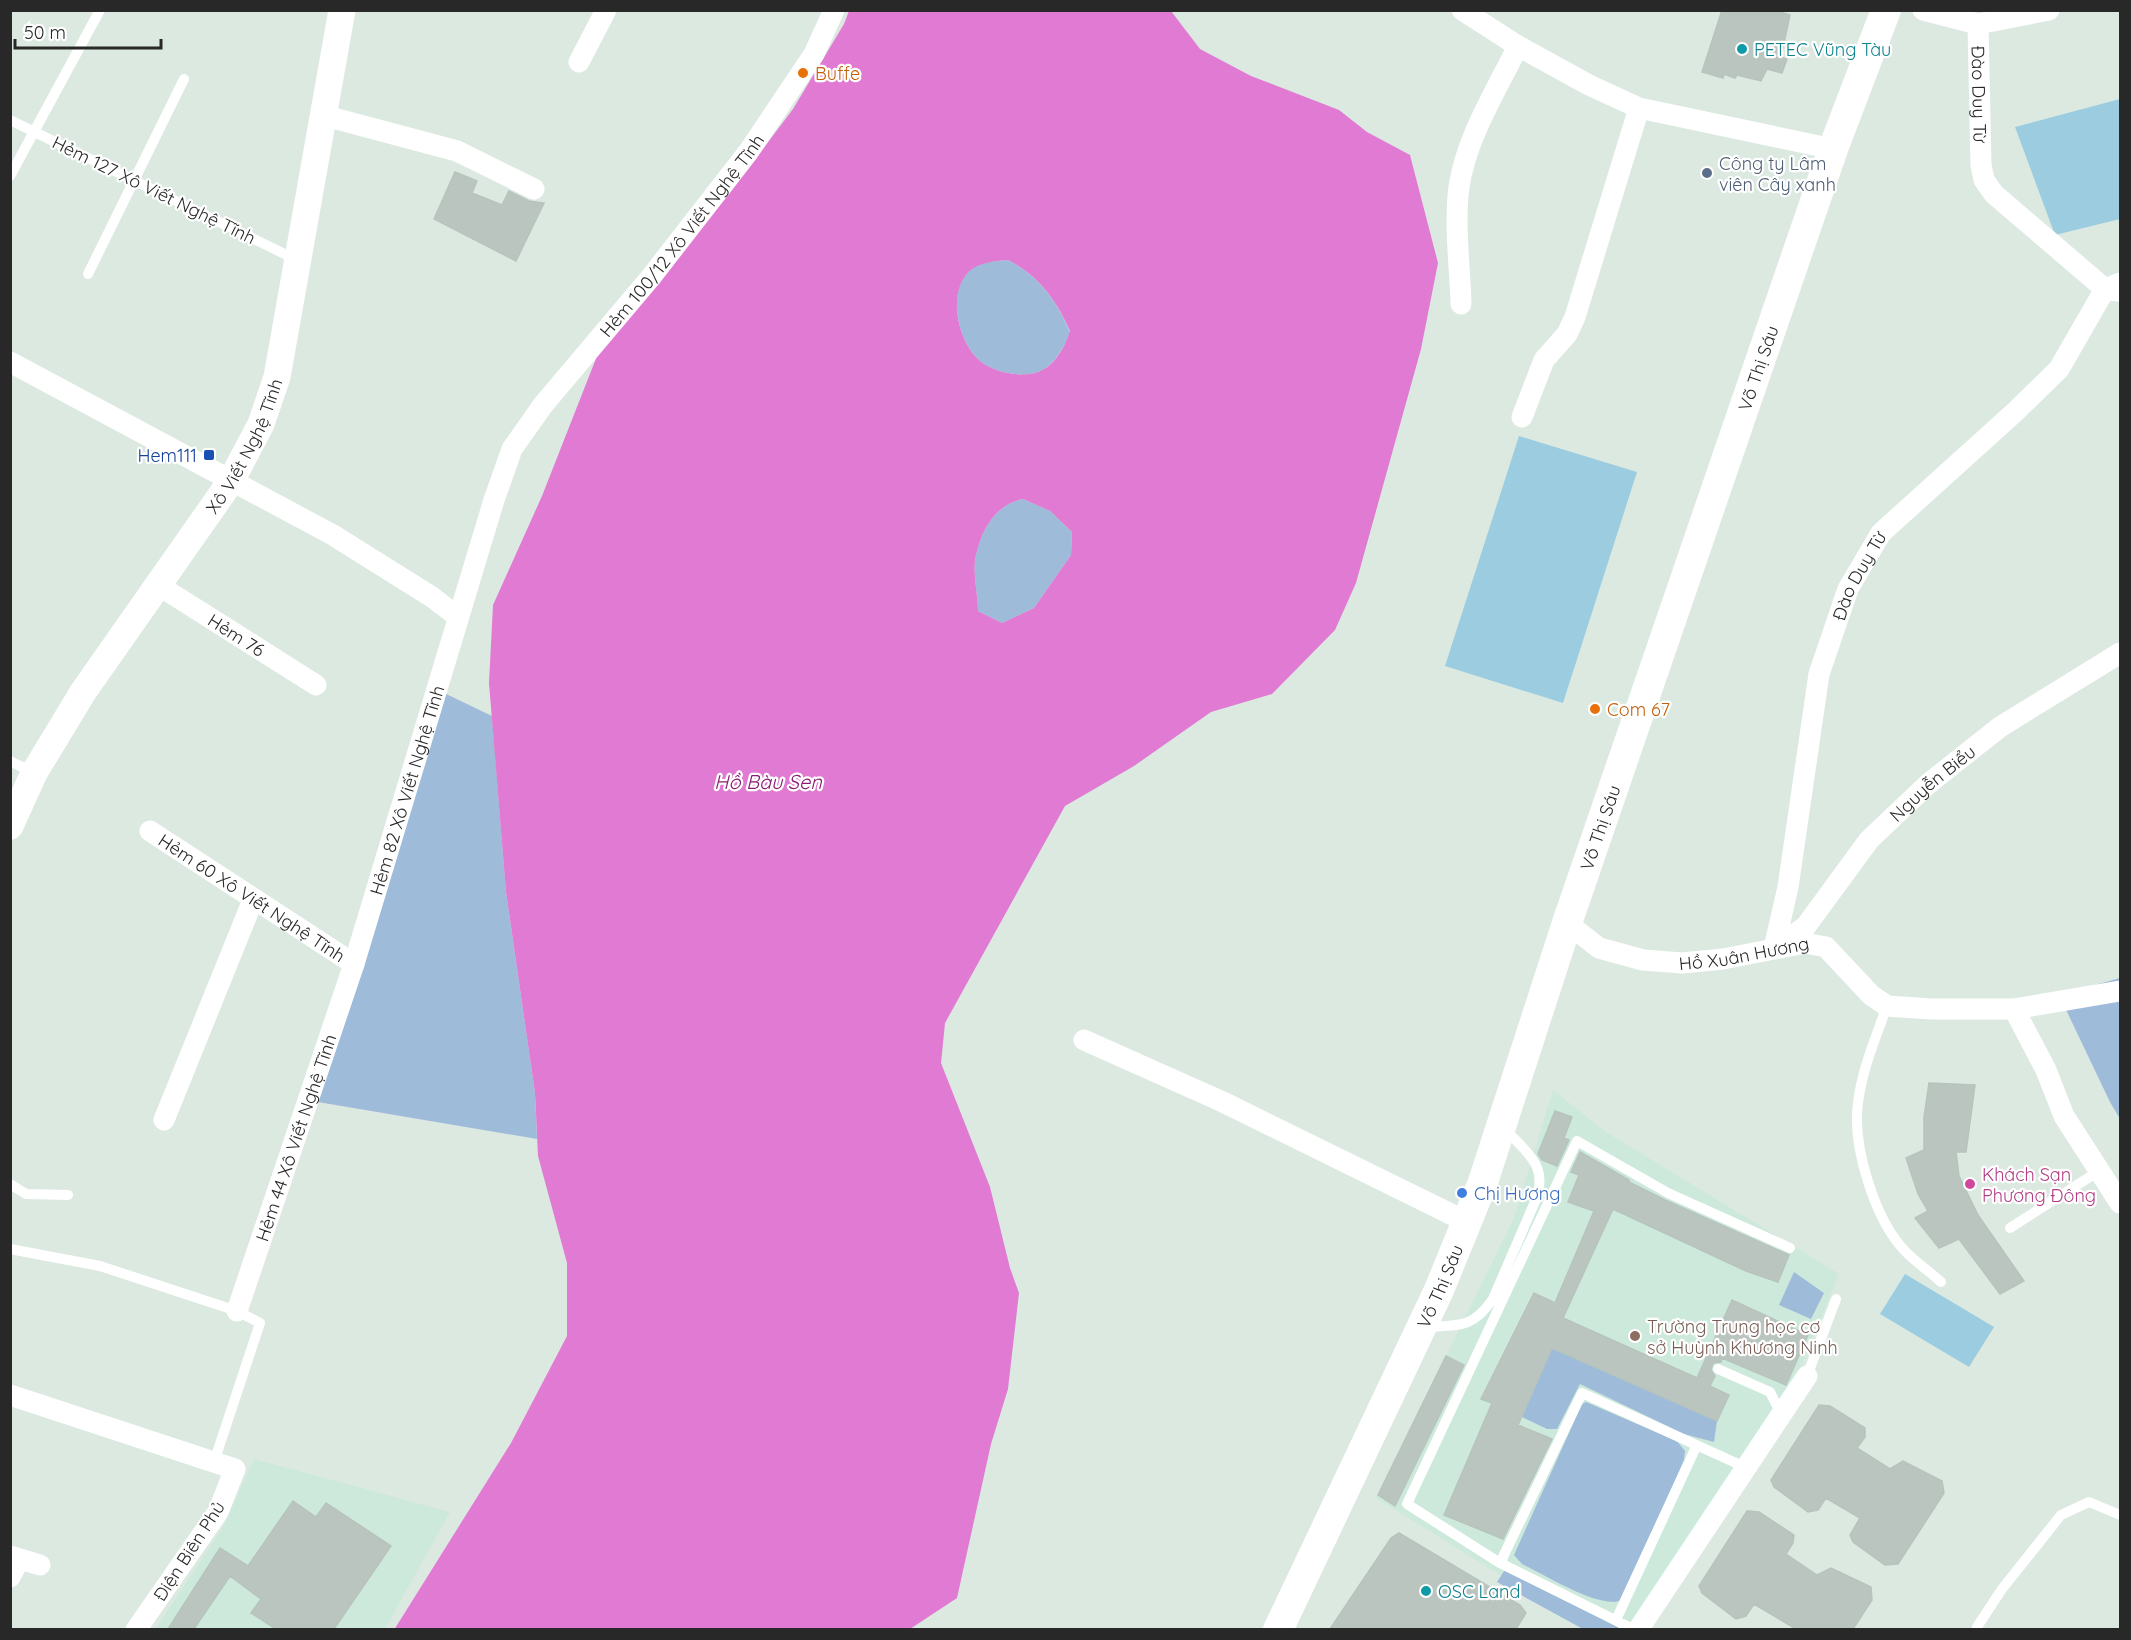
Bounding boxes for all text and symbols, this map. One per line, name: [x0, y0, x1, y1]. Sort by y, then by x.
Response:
scale bar: [15, 12, 160, 50]
text: 50 m: [24, 21, 66, 44]
place label: PETEC Vũng Tàu: [1754, 38, 1891, 61]
marker: PETEC Vũng Tàu: [1735, 42, 1749, 56]
street label: Đào Duy Từ: [1967, 45, 1992, 143]
place label: Buffe: [815, 62, 860, 85]
marker: Buffe: [796, 66, 810, 80]
street label: Hẻm 100/12 Xô Viết Nghệ Tĩnh: [594, 129, 769, 341]
street label: Hẻm 127 Xô Viết Nghệ Tĩnh: [48, 131, 260, 249]
place label: Công ty Lâm viên Cây xanh: [1719, 152, 1836, 196]
marker: Công ty Lâm viên Cây xanh: [1700, 166, 1714, 180]
street label: Võ Thị Sáu: [1732, 322, 1783, 414]
street label: Xô Viết Nghệ Tĩnh: [200, 375, 287, 518]
place label: Hem111: [137, 444, 197, 467]
marker: Hem111: [202, 448, 216, 462]
street label: Đào Duy Từ: [1827, 527, 1891, 623]
street label: Hẻm 76: [204, 608, 270, 661]
street label: Hẻm 82 Xô Viết Nghệ Tĩnh: [364, 682, 449, 898]
place label: Com 67: [1607, 698, 1670, 721]
marker: Com 67: [1588, 702, 1602, 716]
street label: Nguyễn Biểu: [1884, 740, 1980, 826]
water label: Hồ Bàu Sen: [714, 769, 822, 794]
street label: Võ Thị Sáu: [1574, 782, 1625, 873]
street label: Hẻm 60 Xô Viết Nghệ Tĩnh: [154, 828, 350, 967]
street label: Hồ Xuân Hương: [1678, 931, 1811, 975]
street label: Hẻm 44 Xô Viết Nghệ Tĩnh: [250, 1031, 341, 1244]
place label: Khách Sạn Phương Đông: [1982, 1163, 2096, 1207]
marker: Khách Sạn Phương Đông: [1963, 1177, 1977, 1191]
place label: Chị Hương: [1474, 1182, 1560, 1205]
marker: Chị Hương: [1455, 1186, 1469, 1200]
street label: Võ Thị Sáu: [1411, 1241, 1468, 1332]
place label: Trường Trung học cơ sở Huỳnh Khương Ninh: [1647, 1315, 1838, 1359]
marker: Trường Trung học cơ sở Huỳnh Khương Ninh: [1628, 1329, 1642, 1343]
street label: Điện Biên Phủ: [148, 1497, 230, 1605]
place label: OSC Land: [1438, 1580, 1520, 1603]
marker: OSC Land: [1419, 1584, 1433, 1598]

